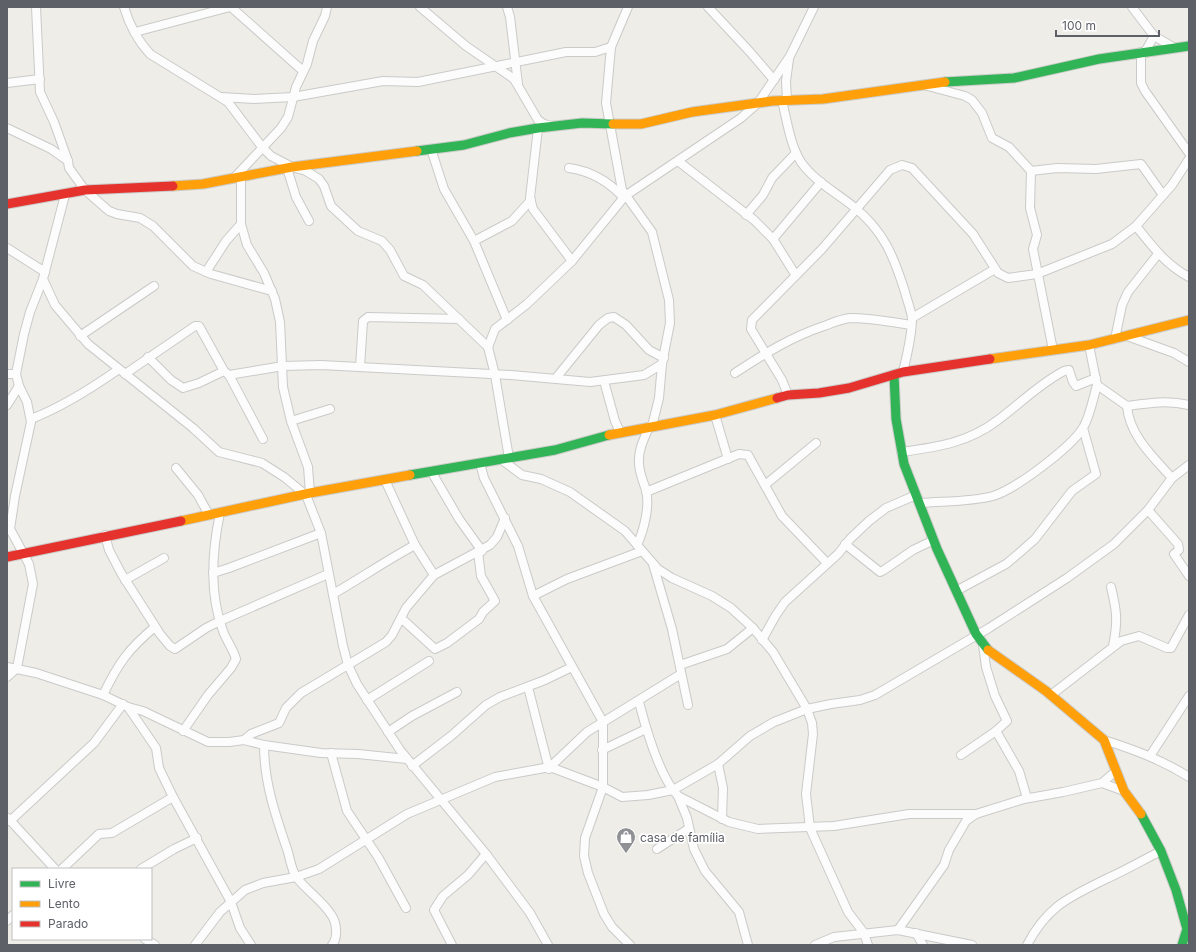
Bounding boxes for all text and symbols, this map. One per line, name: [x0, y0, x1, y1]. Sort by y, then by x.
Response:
scale bar: [1056, 12, 1159, 38]
text: 100 m: [1062, 18, 1096, 33]
shop icon: casa de família: [615, 826, 637, 854]
place label: casa de família: [640, 830, 725, 845]
legend: [12, 868, 152, 940]
text: Livre: [48, 876, 76, 891]
text: Lento: [48, 896, 80, 911]
text: Parado: [48, 916, 88, 931]

